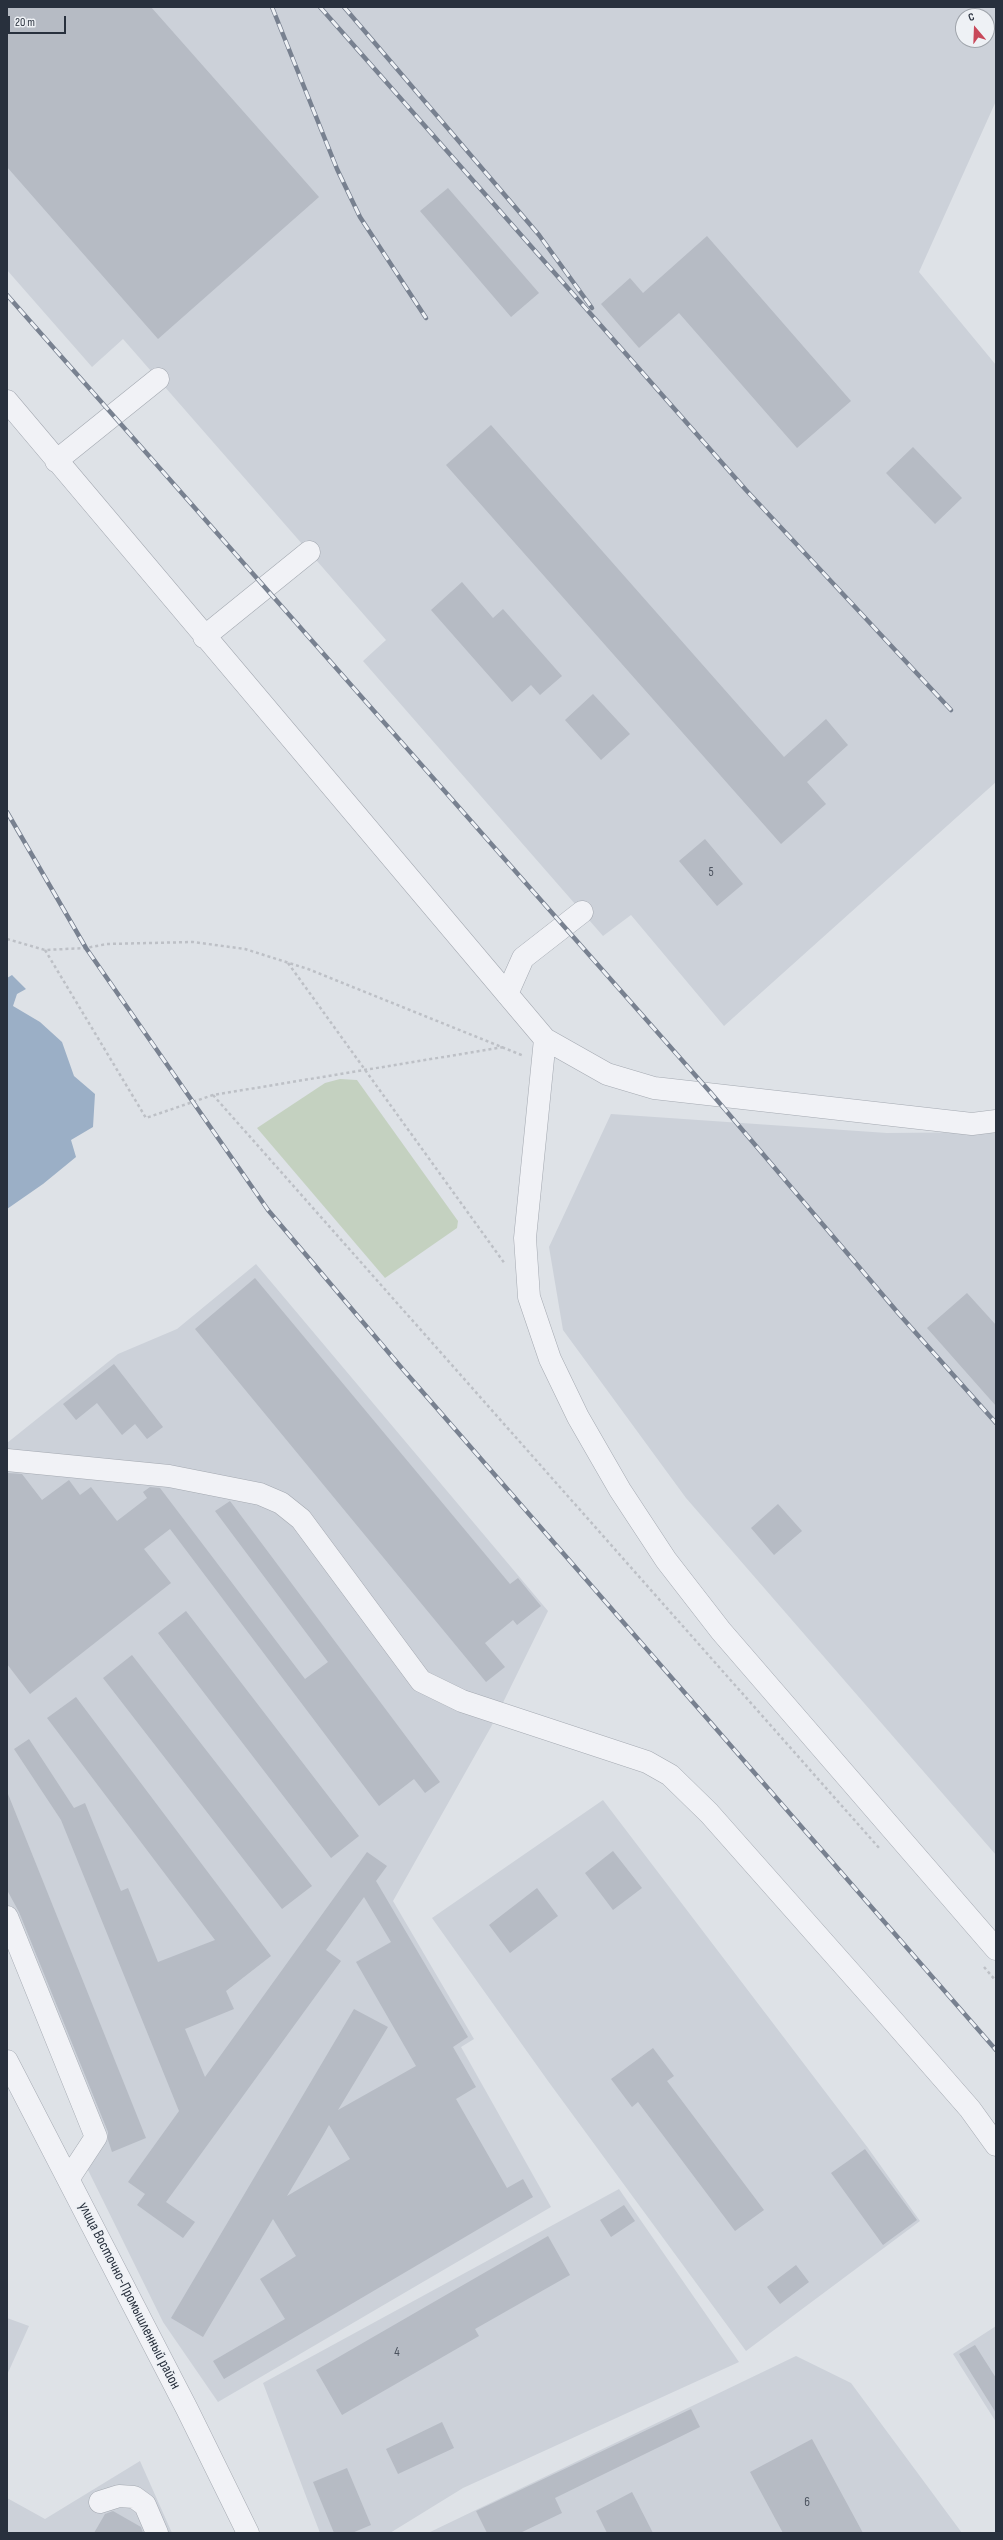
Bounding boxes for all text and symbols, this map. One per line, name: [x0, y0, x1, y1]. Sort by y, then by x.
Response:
scale bar: [10, 8, 68, 34]
north arrow: [955, 8, 995, 48]
text: С: [966, 10, 976, 24]
text: 20 m: [15, 15, 35, 30]
house number: 5: [708, 865, 714, 881]
street label: улица Восточно-Промышленный район: [74, 2199, 184, 2393]
house number: 4: [394, 2345, 400, 2361]
house number: 6: [804, 2495, 810, 2511]

